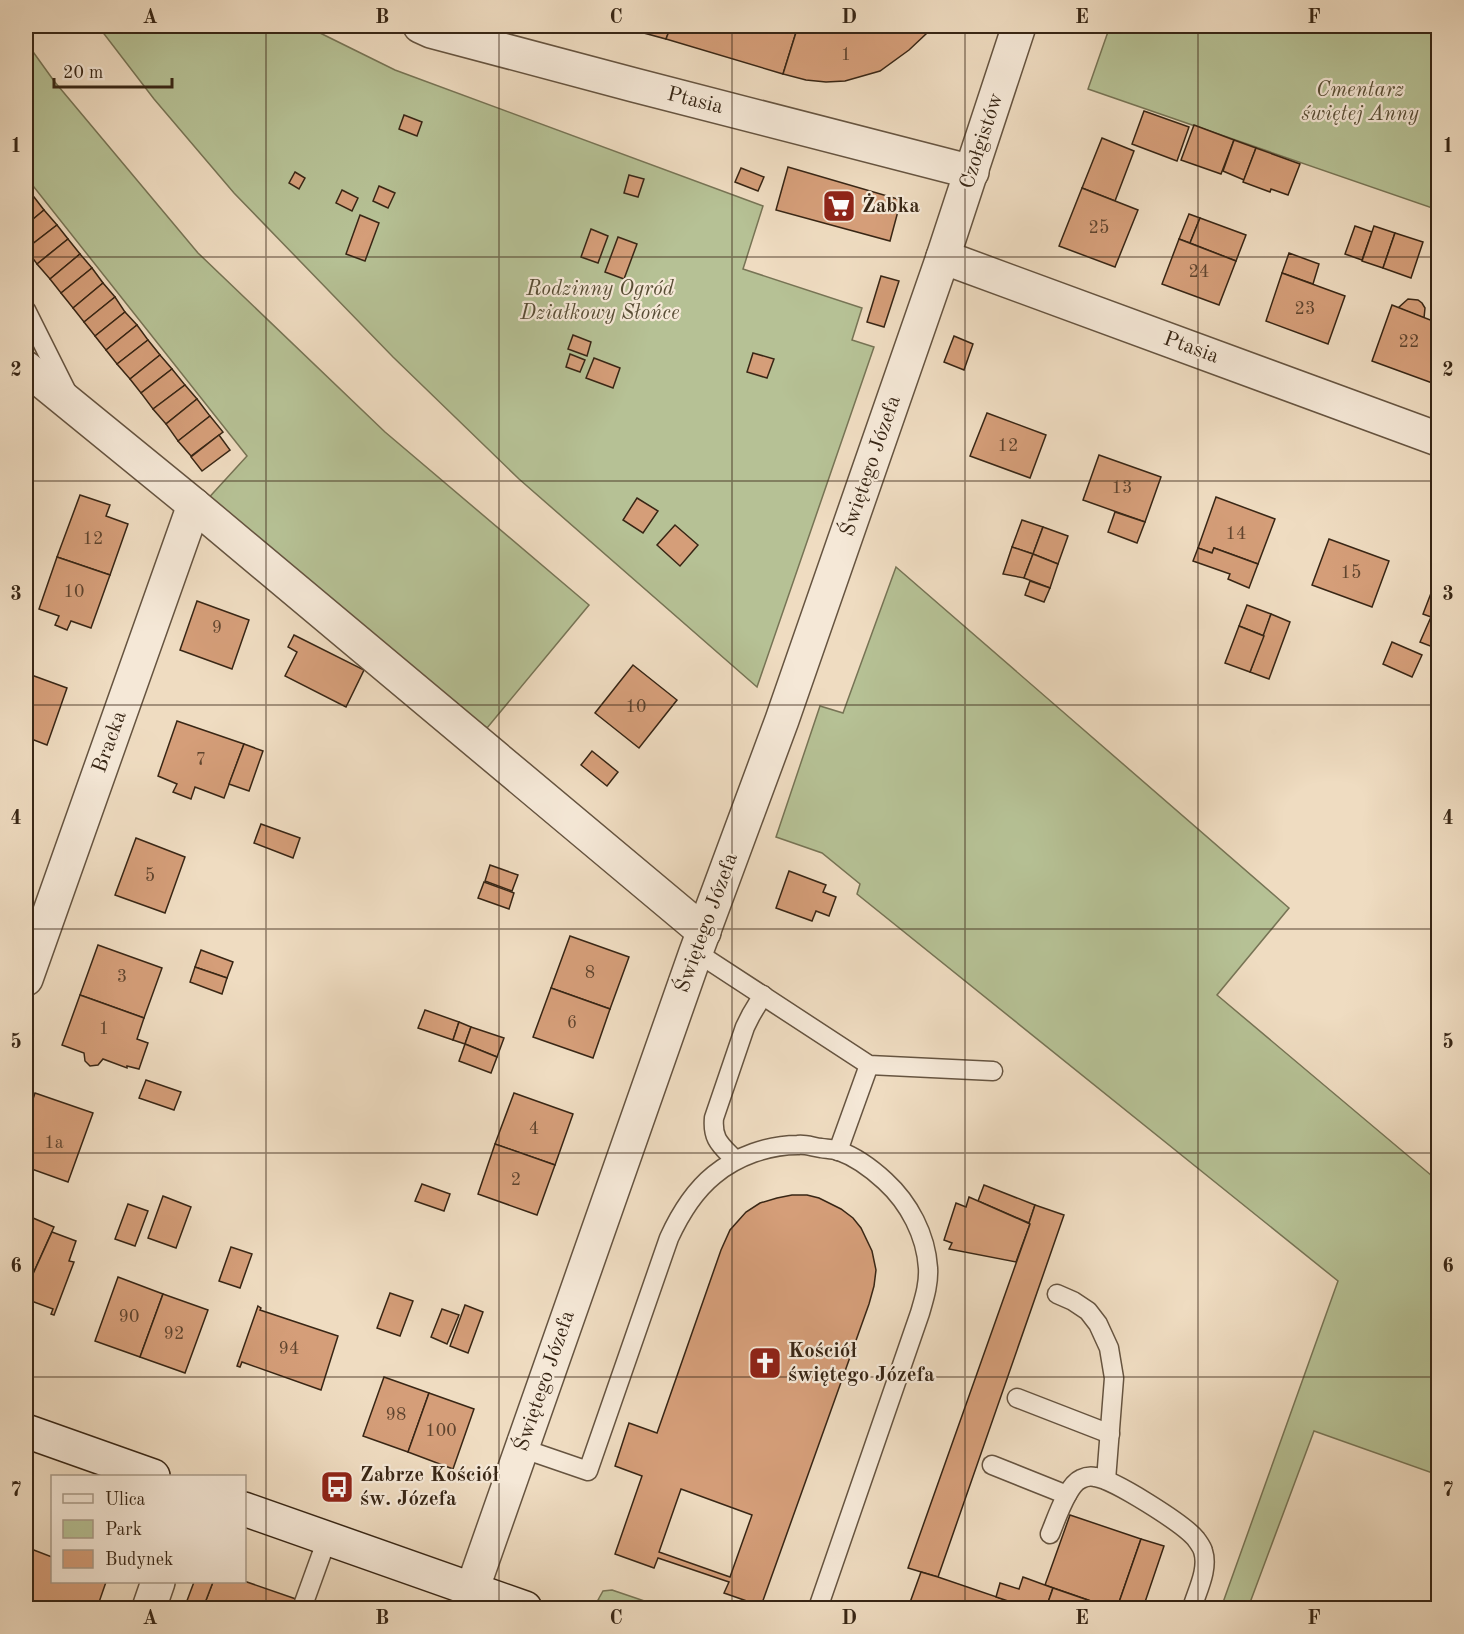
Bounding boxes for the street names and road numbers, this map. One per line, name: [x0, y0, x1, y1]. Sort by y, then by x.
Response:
street label: Ptasia: [665, 84, 725, 118]
street label: Czołgistów: [957, 90, 1007, 192]
street label: Ptasia: [1161, 328, 1221, 368]
street label: Świętego Józefa: [832, 391, 905, 539]
street label: Bracka: [89, 708, 131, 776]
street label: Świętego Józefa: [667, 849, 742, 996]
street label: Świętego Józefa: [506, 1306, 579, 1454]

